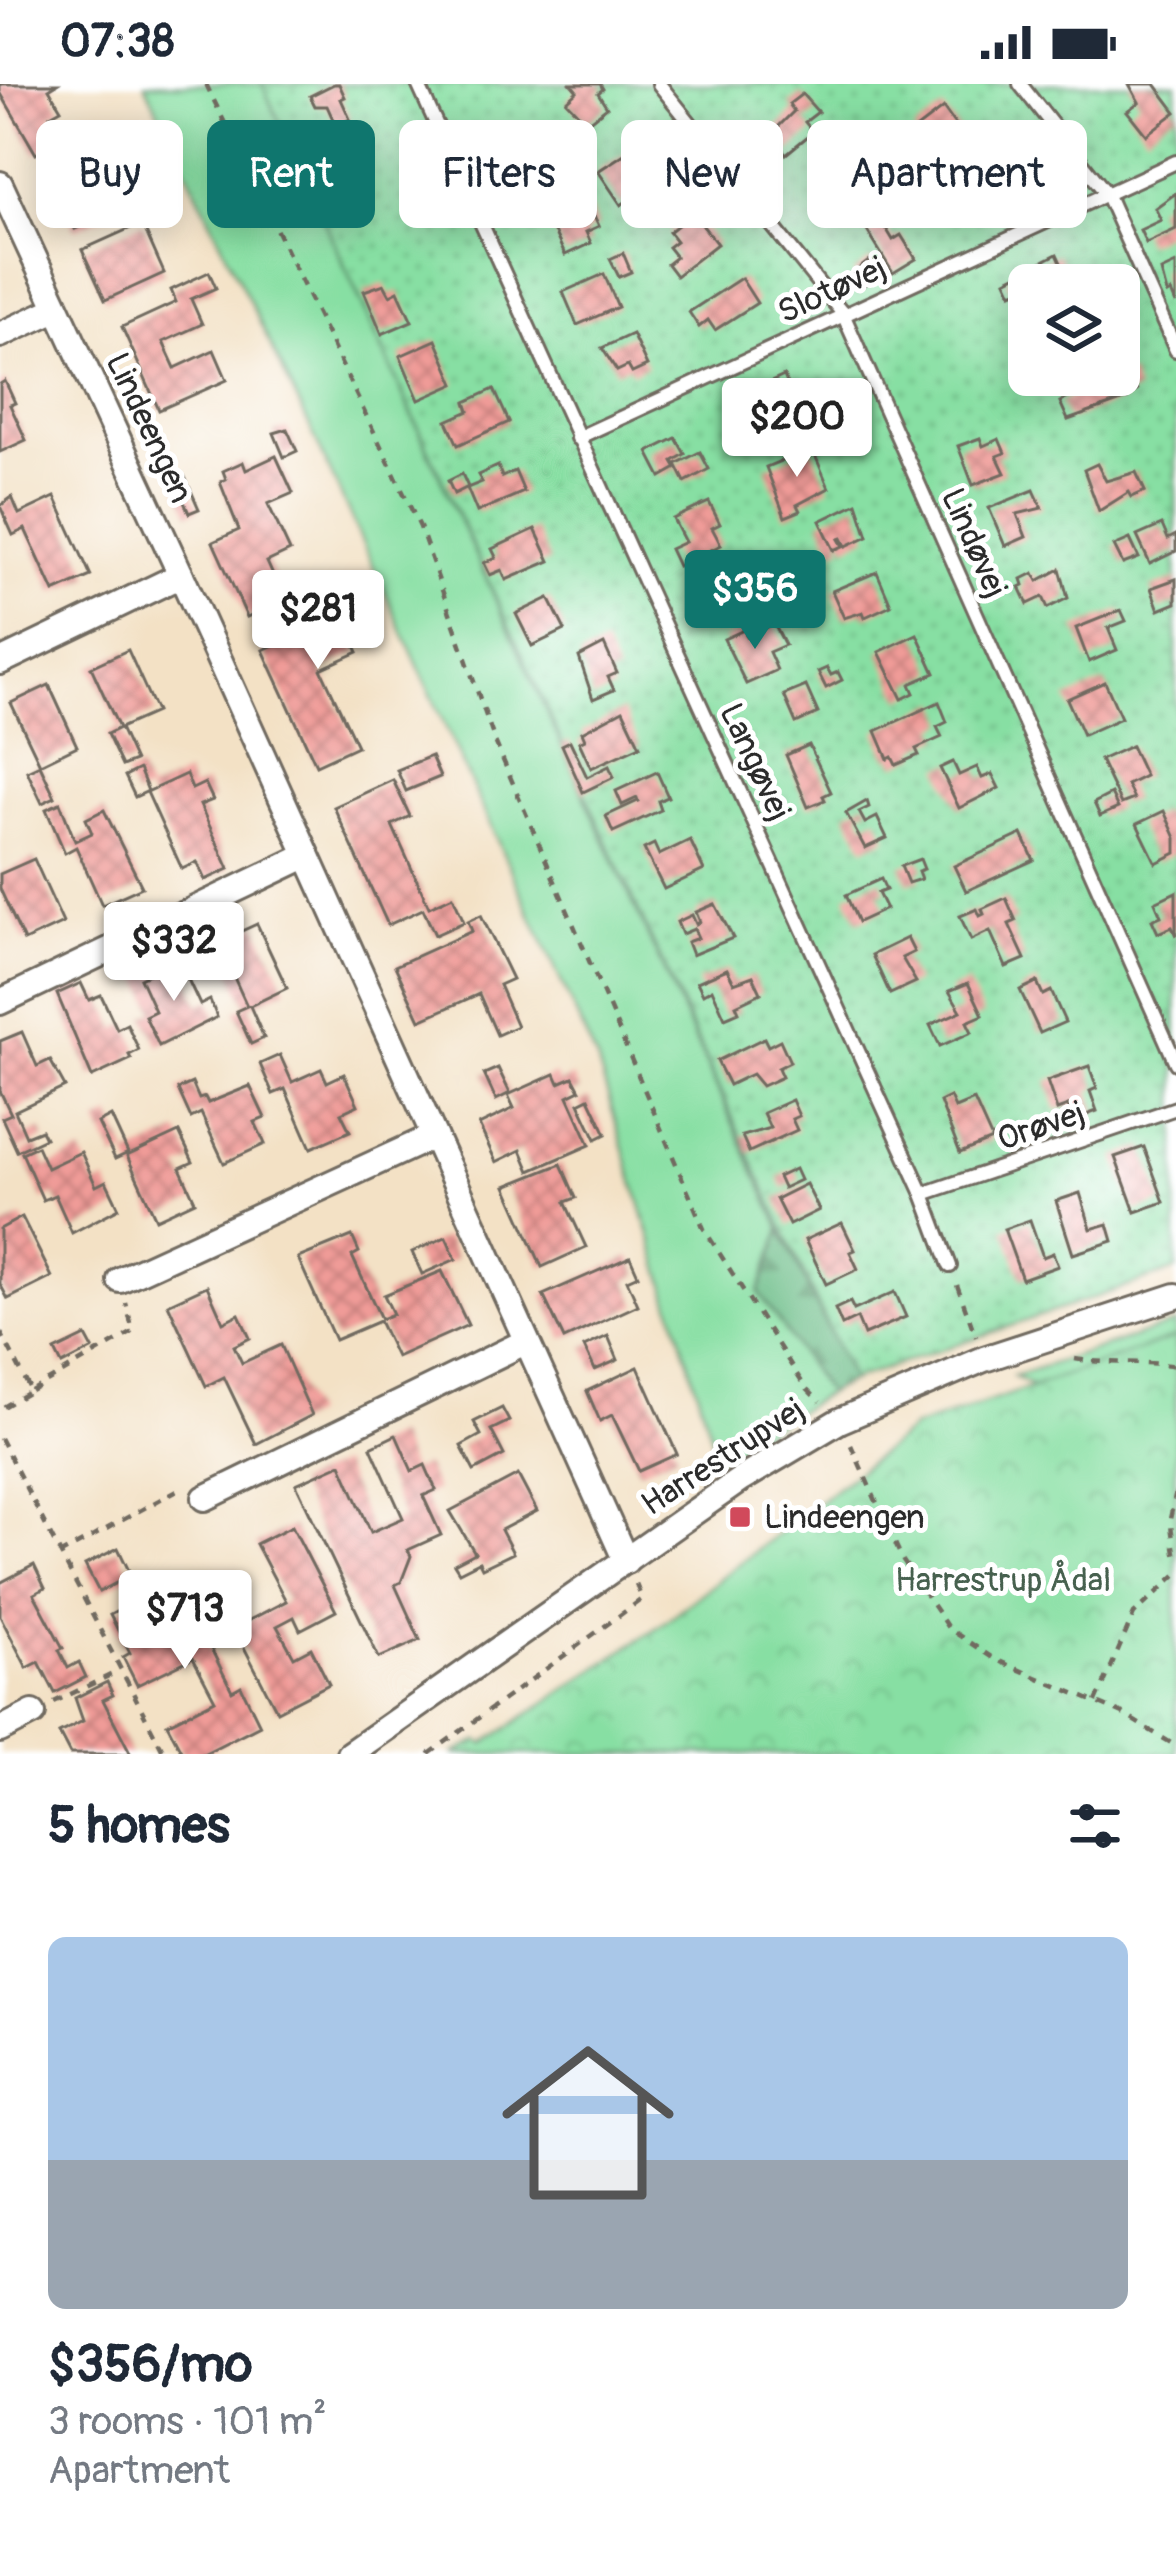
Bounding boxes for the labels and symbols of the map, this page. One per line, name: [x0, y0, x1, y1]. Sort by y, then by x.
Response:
street label: Slotøvej: [771, 247, 893, 333]
street label: Lindeengen: [96, 346, 202, 510]
pin: $200: [726, 378, 868, 480]
street label: Lindøvej: [932, 482, 1016, 604]
pin: $356: [684, 550, 826, 652]
pin: $281: [247, 570, 389, 672]
street label: Langøvej: [710, 697, 800, 827]
pin: $332: [103, 902, 245, 1004]
street label: Orøvej: [992, 1092, 1090, 1160]
street label: Harrestrupvej: [634, 1389, 812, 1525]
place label: Lindeengen: [764, 1497, 925, 1538]
marker: Lindeengen: [727, 1504, 753, 1530]
park label: Harrestrup Ådal: [895, 1559, 1111, 1601]
pin: $713: [114, 1570, 256, 1672]

